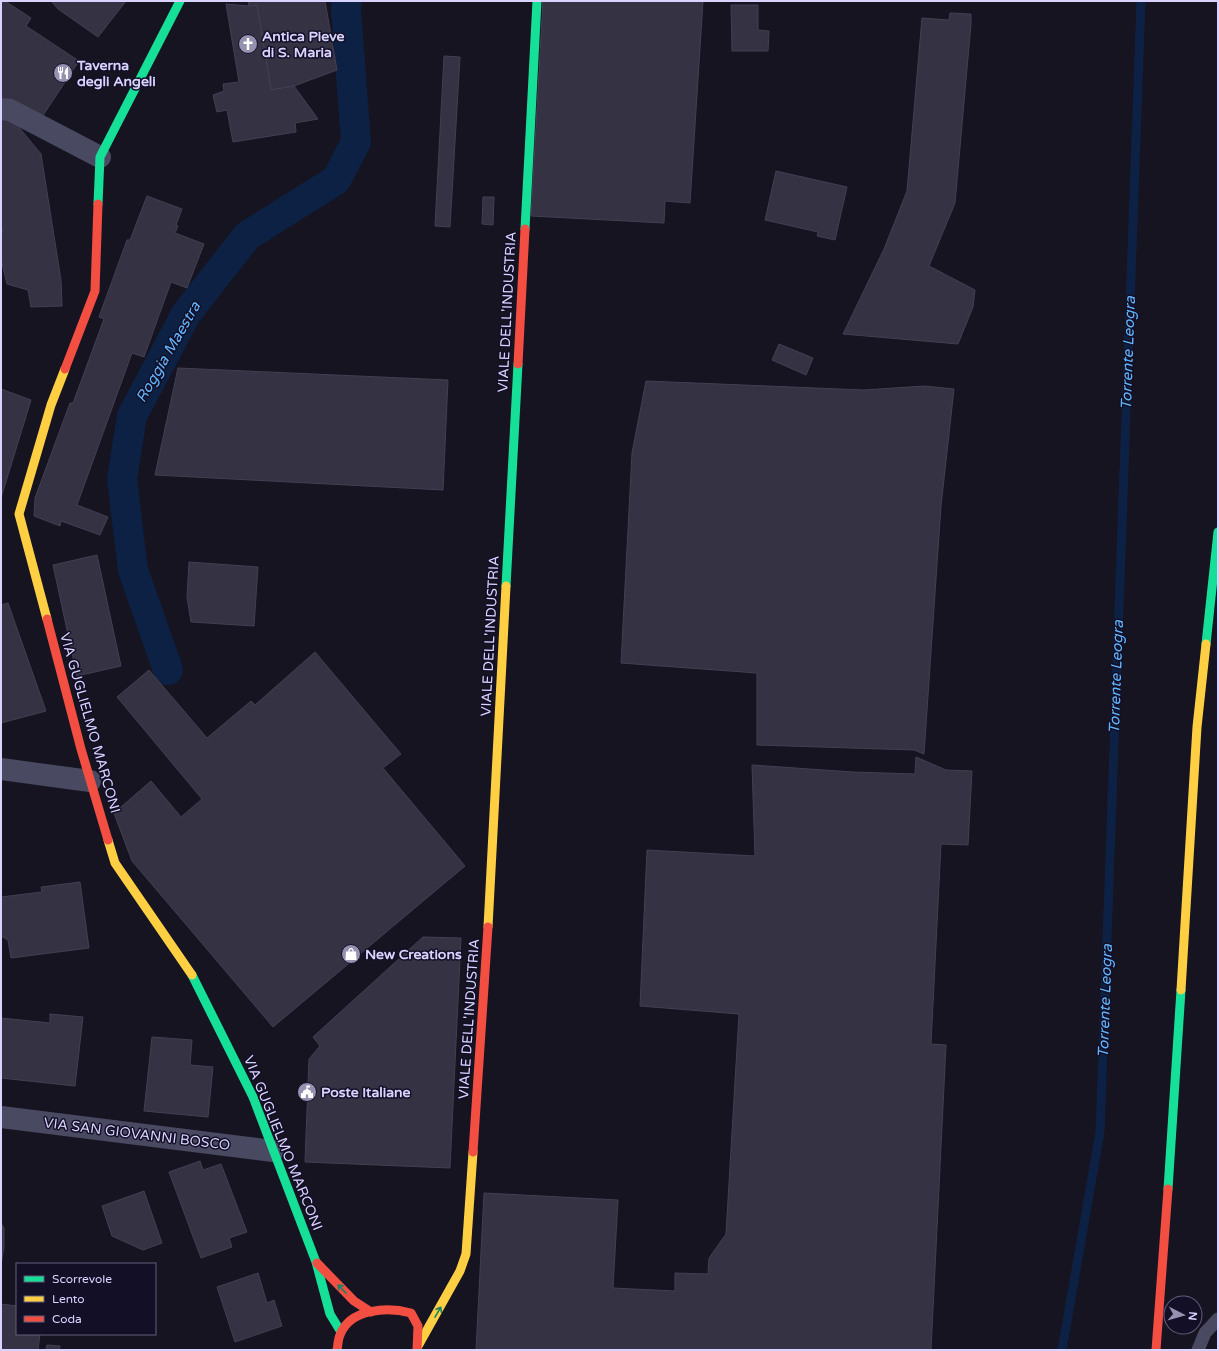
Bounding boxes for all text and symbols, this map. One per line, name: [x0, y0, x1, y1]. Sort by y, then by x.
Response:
place label: Antica Pieve di S. Maria: [262, 28, 344, 61]
church icon: Antica Pieve di S. Maria: [237, 33, 259, 55]
place label: Taverna degli Angeli: [76, 57, 156, 90]
restaurant icon: Taverna degli Angeli: [52, 62, 74, 84]
street label: VIALE DELL'INDUSTRIA: [494, 231, 520, 393]
water label: Torrente Leogra: [1117, 295, 1139, 410]
water label: Roggia Maestra: [132, 298, 204, 406]
street label: VIALE DELL'INDUSTRIA: [477, 555, 503, 717]
water label: Torrente Leogra: [1105, 619, 1127, 734]
street label: VIA GUGLIELMO MARCONI: [56, 631, 124, 815]
street label: VIALE DELL'INDUSTRIA: [455, 938, 483, 1100]
shop icon: New Creations: [340, 943, 362, 965]
water label: Torrente Leogra: [1094, 943, 1116, 1058]
place label: New Creations: [365, 946, 462, 963]
street label: VIA GUGLIELMO MARCONI: [240, 1053, 326, 1233]
public building icon: Poste Italiane: [296, 1081, 318, 1103]
place label: Poste Italiane: [321, 1084, 411, 1101]
street label: VIA SAN GIOVANNI BOSCO: [43, 1114, 231, 1154]
legend: [16, 1263, 156, 1335]
text: Scorrevole: [52, 1272, 112, 1286]
one-way arrow: [337, 1284, 347, 1294]
text: Lento: [52, 1292, 85, 1306]
north arrow: [1163, 1295, 1203, 1335]
one-way arrow: [434, 1307, 442, 1319]
text: N: [1186, 1311, 1199, 1321]
text: Coda: [52, 1312, 82, 1326]

